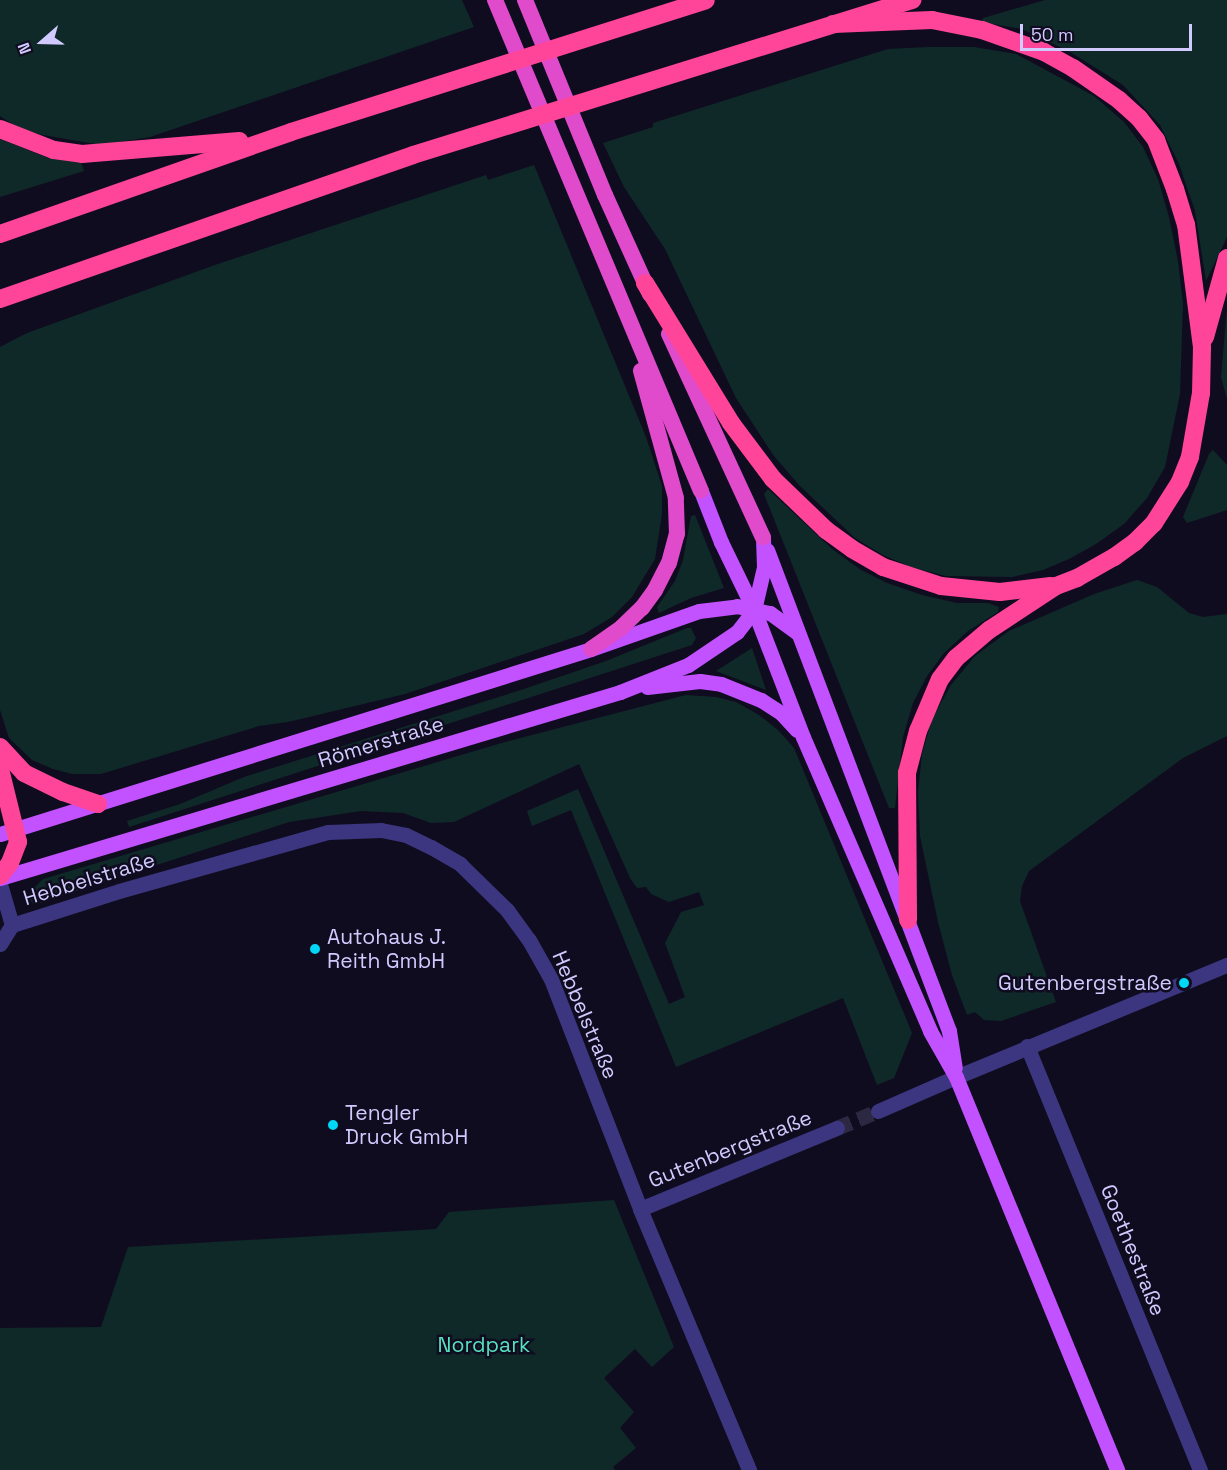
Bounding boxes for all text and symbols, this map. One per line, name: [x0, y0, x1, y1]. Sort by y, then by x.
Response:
north arrow: [12, 12, 72, 72]
scale bar: [1023, 12, 1196, 50]
text: 50 m: [1031, 23, 1073, 46]
text: N: [13, 40, 36, 57]
street label: Römerstraße: [315, 711, 447, 773]
street label: Hebbelstraße: [20, 847, 158, 911]
place label: Autohaus J. Reith GmbH: [327, 924, 446, 974]
marker: Autohaus J. Reith GmbH: [308, 942, 322, 956]
street label: Hebbelstraße: [547, 947, 623, 1083]
place label: Gutenbergstraße: [998, 970, 1172, 996]
marker: Gutenbergstraße: [1177, 976, 1191, 990]
place label: Tengler Druck GmbH: [345, 1100, 468, 1150]
street label: Gutenbergstraße: [645, 1105, 815, 1193]
marker: Tengler Druck GmbH: [326, 1118, 340, 1132]
street label: Goethestraße: [1095, 1181, 1171, 1319]
park label: Nordpark: [438, 1332, 530, 1358]

